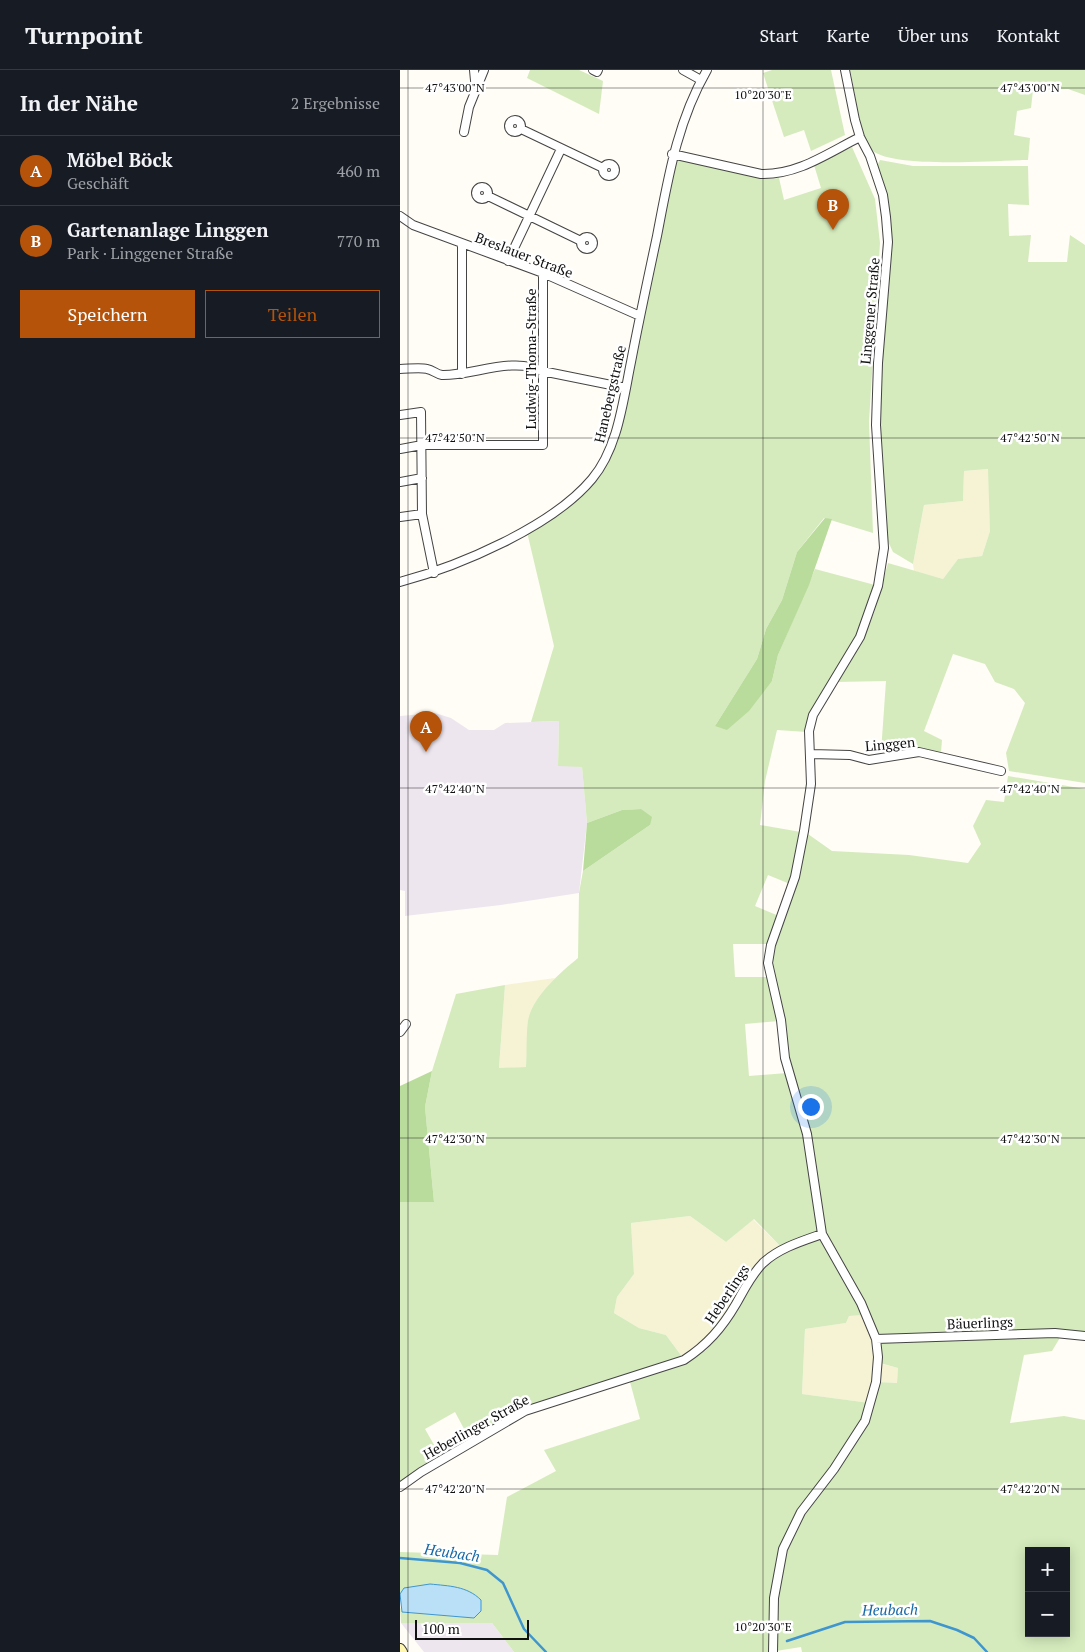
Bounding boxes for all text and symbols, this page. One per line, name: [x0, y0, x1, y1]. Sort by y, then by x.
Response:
text: Turnpoint: [25, 19, 143, 51]
text: Start: [759, 23, 798, 47]
text: Karte: [826, 23, 870, 47]
text: Über uns: [898, 23, 969, 47]
text: Kontakt: [997, 23, 1060, 47]
text: 47°43'00"N: [425, 80, 485, 95]
text: 47°43'00"N: [1000, 80, 1060, 95]
text: 10°20'30"E: [734, 87, 792, 102]
text: In der Nähe: [20, 89, 138, 117]
text: 2 Ergebnisse: [291, 92, 380, 114]
text: Möbel Böck: [67, 147, 173, 172]
text: A: [30, 160, 42, 182]
text: 460 m: [337, 160, 380, 182]
text: Geschäft: [67, 172, 129, 194]
pin: B: [817, 189, 849, 230]
text: Gartenanlage Linggen: [67, 217, 269, 242]
street label: Breslauer Straße: [473, 227, 576, 282]
text: B: [31, 230, 41, 252]
text: 770 m: [337, 230, 380, 252]
text: Park · Linggener Straße: [67, 242, 233, 264]
street label: Linggener Straße: [855, 257, 884, 365]
street label: Ludwig-Thoma-Straße: [521, 288, 540, 430]
button: Speichern: [20, 290, 195, 338]
button: Teilen: [205, 290, 380, 338]
street label: Hanebergstraße: [589, 343, 630, 445]
text: 47°42'50"N: [425, 430, 485, 445]
text: 47°42'50"N: [1000, 430, 1060, 445]
pin: A: [410, 711, 442, 752]
street label: Linggen: [864, 732, 917, 755]
text: 47°42'40"N: [425, 781, 485, 796]
text: 47°42'40"N: [1000, 781, 1060, 796]
your location: [798, 1094, 824, 1120]
text: 47°42'30"N: [425, 1131, 485, 1146]
text: 47°42'30"N: [1000, 1131, 1060, 1146]
street label: Heberlings: [700, 1260, 753, 1327]
street label: Bäuerlings: [947, 1312, 1013, 1333]
street label: Heberlinger Straße: [419, 1390, 532, 1464]
text: 47°42'20"N: [425, 1481, 485, 1496]
text: 47°42'20"N: [1000, 1481, 1060, 1496]
water label: Heubach: [422, 1538, 481, 1566]
map controls: [1025, 1547, 1070, 1637]
button: +: [1025, 1547, 1070, 1592]
button: −: [1025, 1592, 1070, 1637]
water label: Heubach: [861, 1599, 918, 1620]
scale bar: [415, 1617, 529, 1640]
text: 100 m: [422, 1619, 460, 1638]
text: 10°20'30"E: [734, 1619, 792, 1634]

